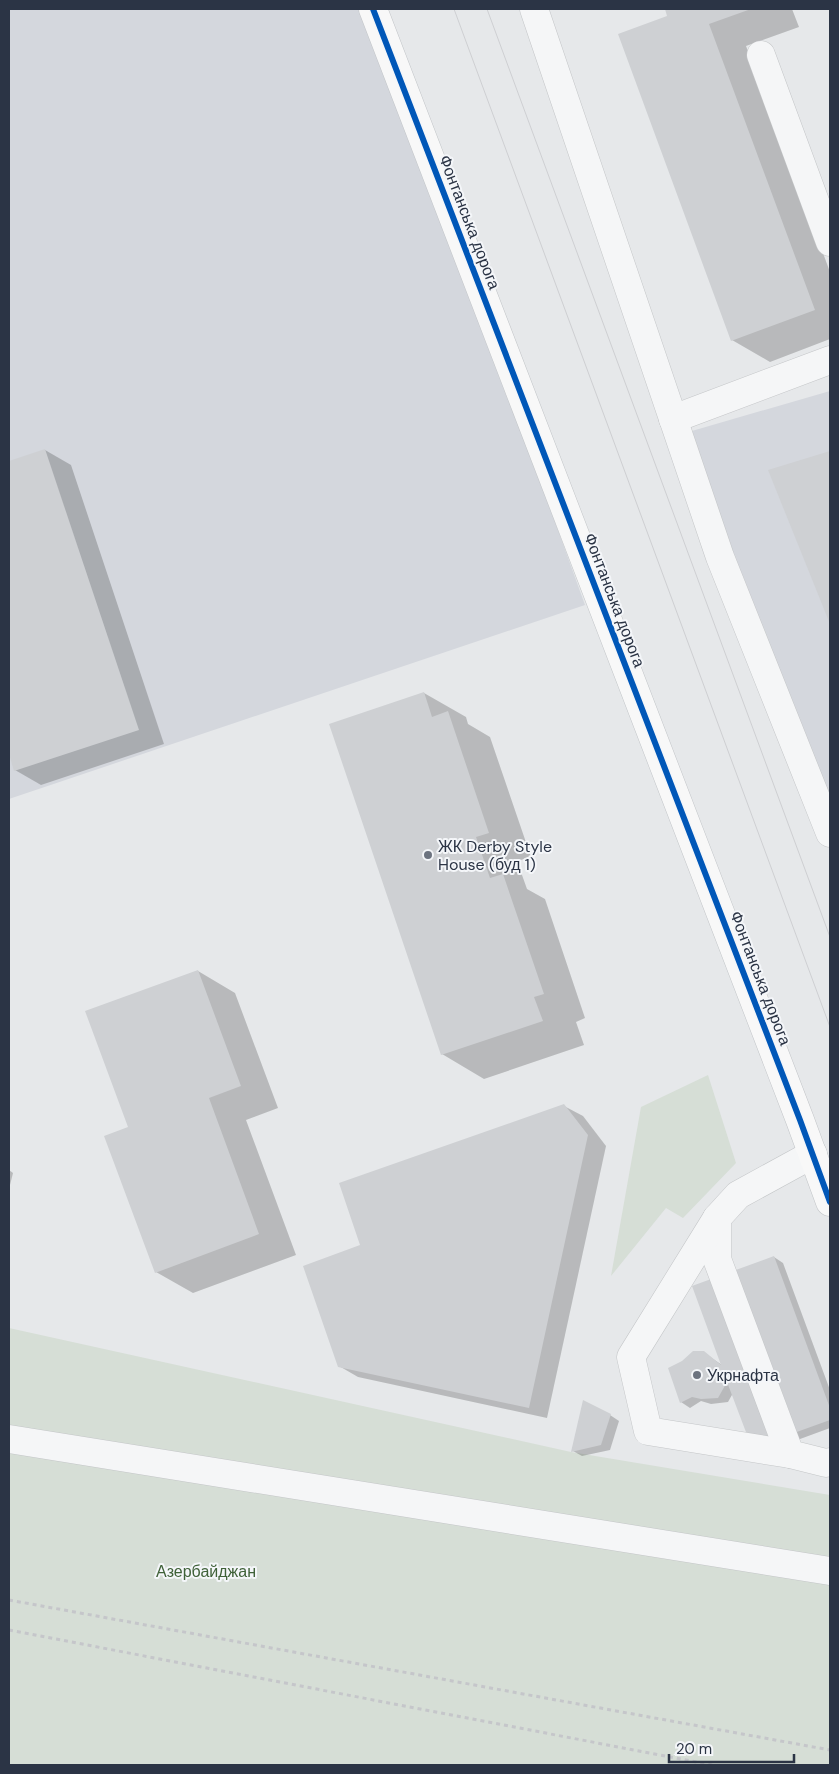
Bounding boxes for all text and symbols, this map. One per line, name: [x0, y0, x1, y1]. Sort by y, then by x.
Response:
street label: Фонтанська дорога: [434, 152, 505, 292]
street label: Фонтанська дорога: [579, 530, 650, 670]
place label: ЖК Derby Style House (буд 1): [438, 836, 552, 875]
marker: ЖК Derby Style House (буд 1): [422, 849, 434, 861]
street label: Фонтанська дорога: [725, 908, 796, 1048]
place label: Укрнафта: [707, 1365, 779, 1386]
marker: Укрнафта: [691, 1369, 703, 1381]
park label: Азербайджан: [156, 1561, 256, 1582]
scale bar: [669, 1732, 794, 1764]
text: 20 m: [676, 1739, 712, 1759]

